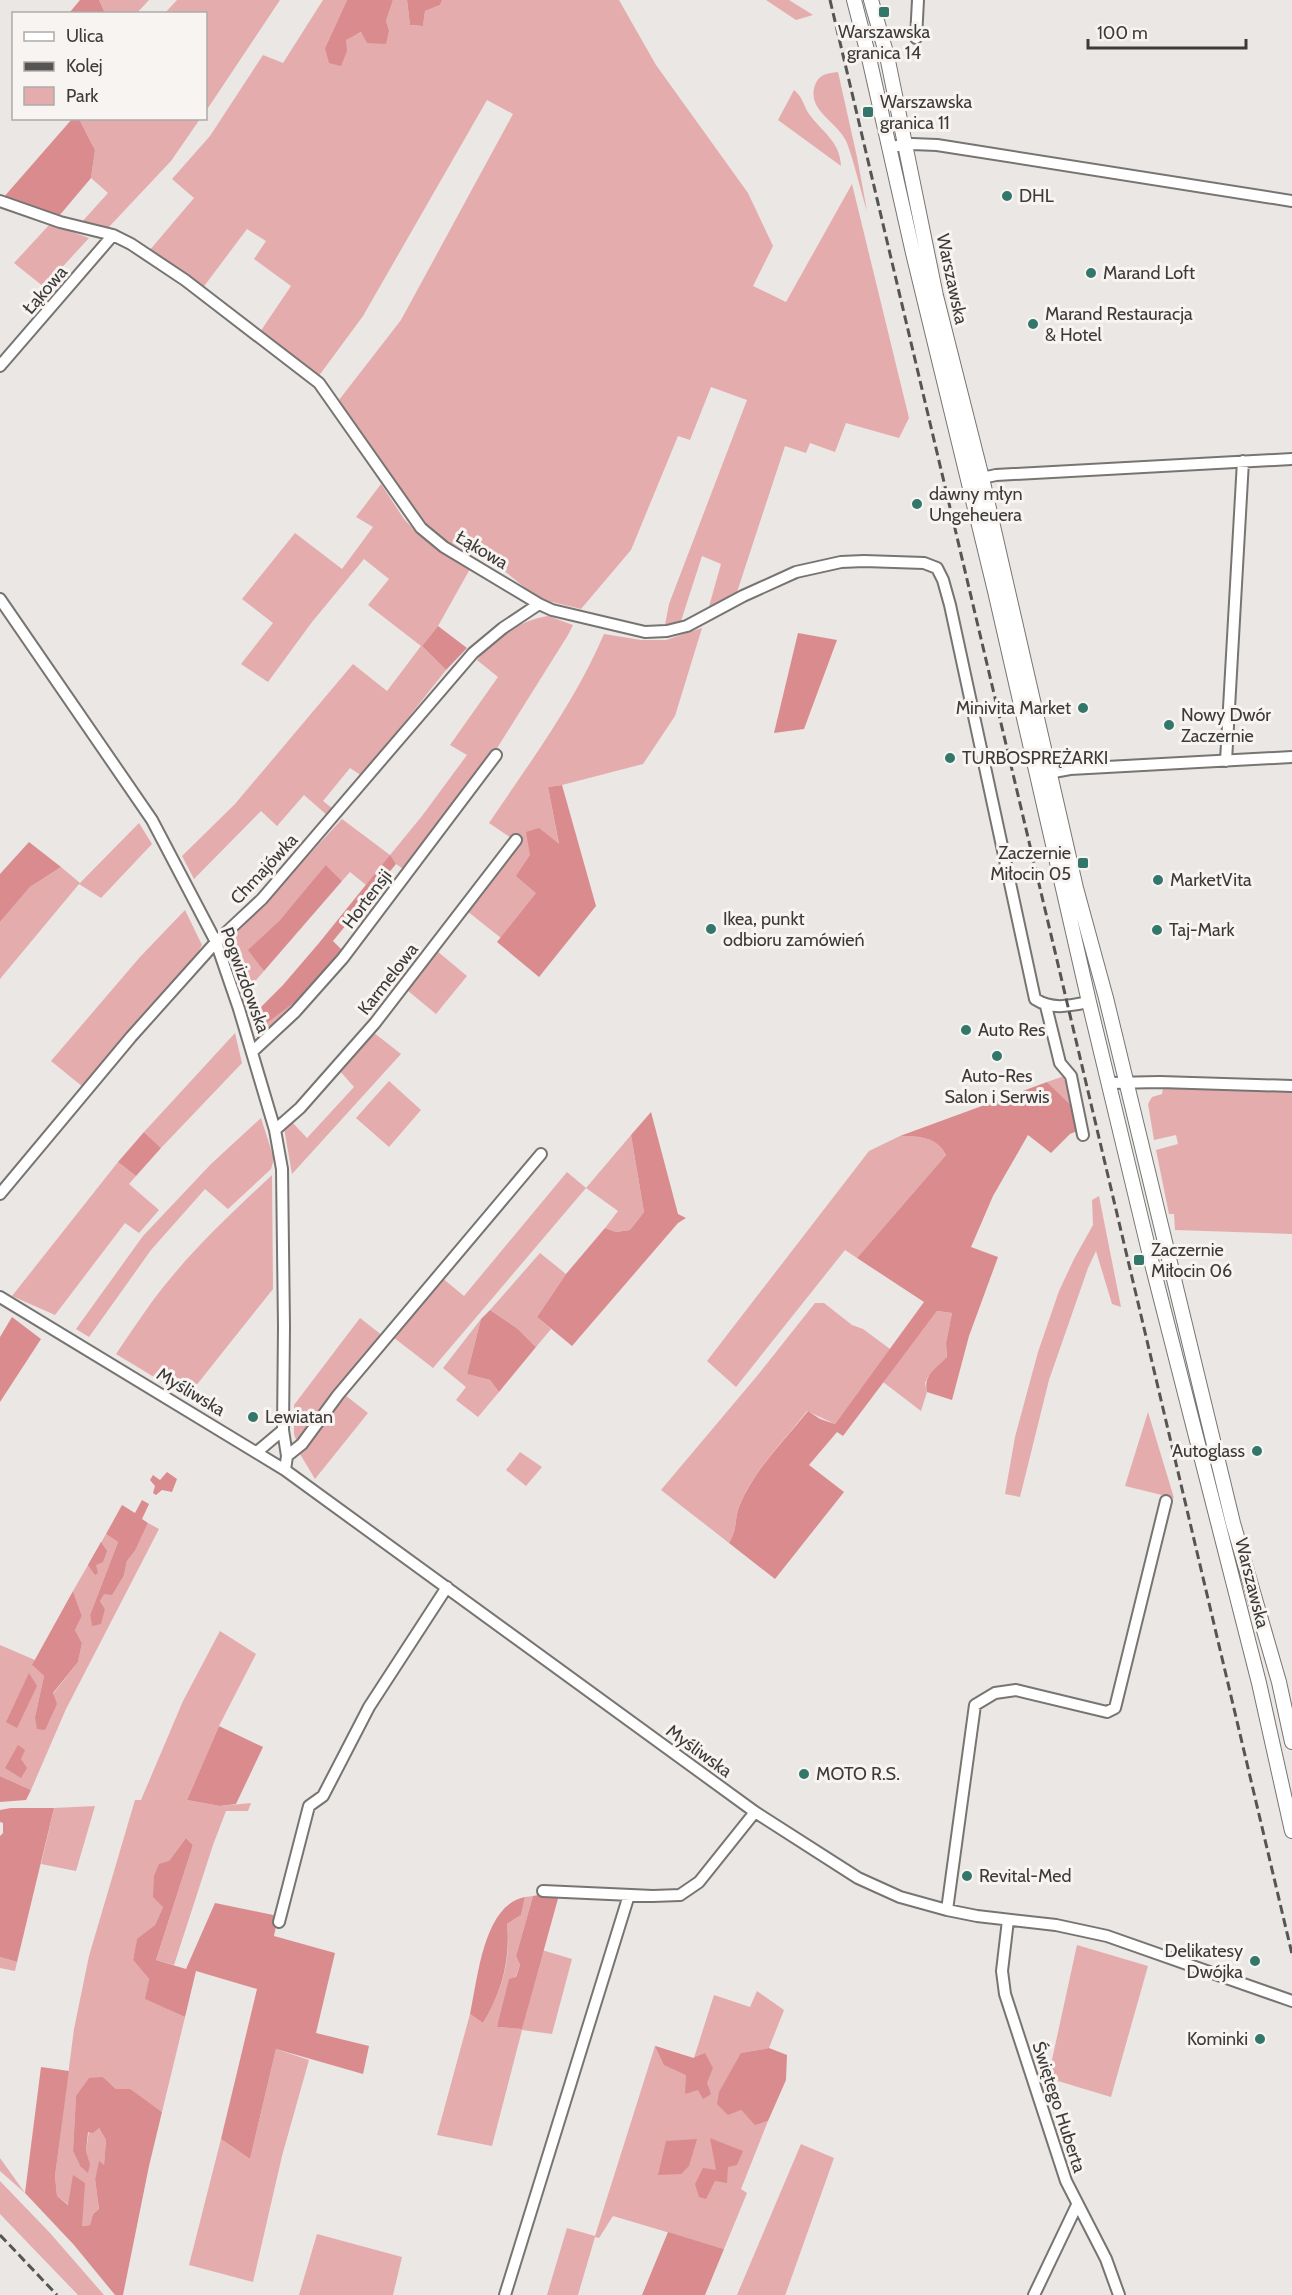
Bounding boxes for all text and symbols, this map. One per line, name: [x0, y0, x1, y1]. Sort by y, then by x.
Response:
marker: Warszawska granica 14: [877, 5, 891, 19]
legend: [12, 12, 207, 120]
scale bar: [1088, 12, 1246, 50]
place label: Warszawska granica 14: [838, 21, 930, 64]
text: 100 m: [1097, 22, 1148, 44]
text: Ulica: [66, 25, 104, 47]
text: Kolej: [66, 55, 103, 77]
text: Park: [66, 85, 99, 107]
place label: Warszawska granica 11: [880, 91, 972, 134]
marker: Warszawska granica 11: [861, 105, 875, 119]
place label: DHL: [1019, 185, 1054, 207]
marker: DHL: [1000, 189, 1014, 203]
street label: Warszawska: [932, 232, 972, 327]
street label: Łąkowa: [18, 261, 72, 319]
place label: Marand Loft: [1103, 262, 1195, 284]
marker: Marand Loft: [1084, 266, 1098, 280]
place label: Marand Restauracja & Hotel: [1045, 303, 1193, 346]
marker: Marand Restauracja & Hotel: [1026, 317, 1040, 331]
place label: dawny młyn Ungeheuera: [929, 483, 1023, 526]
marker: dawny młyn Ungeheuera: [910, 497, 924, 511]
street label: Łąkowa: [452, 526, 512, 574]
place label: Minivita Market: [956, 697, 1071, 719]
marker: Minivita Market: [1076, 701, 1090, 715]
place label: Nowy Dwór Zaczernie: [1181, 704, 1271, 747]
marker: Nowy Dwór Zaczernie: [1162, 718, 1176, 732]
place label: TURBOSPRĘŻARKI: [962, 747, 1108, 769]
marker: TURBOSPRĘŻARKI: [943, 751, 957, 765]
street label: Chmajówka: [226, 829, 302, 909]
place label: Zaczernie Miłocin 05: [990, 842, 1071, 885]
marker: Zaczernie Miłocin 05: [1076, 856, 1090, 870]
street label: Hortensji: [338, 865, 396, 933]
place label: MarketVita: [1170, 869, 1252, 891]
marker: MarketVita: [1151, 873, 1165, 887]
place label: Ikea, punkt odbioru zamówień: [723, 908, 865, 951]
place label: Taj-Mark: [1169, 919, 1235, 941]
marker: Ikea, punkt odbioru zamówień: [704, 922, 718, 936]
marker: Taj-Mark: [1150, 923, 1164, 937]
street label: Pogwizdowska: [216, 924, 274, 1036]
street label: Karmelowa: [353, 938, 423, 1019]
place label: Auto Res: [978, 1019, 1045, 1041]
marker: Auto Res: [959, 1023, 973, 1037]
marker: Auto-Res Salon i Serwis: [990, 1049, 1004, 1063]
place label: Auto-Res Salon i Serwis: [945, 1065, 1049, 1108]
place label: Zaczernie Miłocin 06: [1151, 1239, 1232, 1282]
marker: Zaczernie Miłocin 06: [1132, 1253, 1146, 1267]
street label: Myśliwska: [153, 1363, 230, 1421]
place label: Lewiatan: [265, 1406, 333, 1428]
marker: Lewiatan: [246, 1410, 260, 1424]
place label: Autoglass: [1172, 1440, 1245, 1462]
marker: Autoglass: [1250, 1444, 1264, 1458]
street label: Warszawska: [1230, 1536, 1274, 1631]
street label: Myśliwska: [662, 1720, 736, 1782]
place label: MOTO R.S.: [816, 1763, 900, 1785]
marker: MOTO R.S.: [797, 1767, 811, 1781]
place label: Revital-Med: [979, 1865, 1072, 1887]
marker: Revital-Med: [960, 1869, 974, 1883]
place label: Delikatesy Dwójka: [1165, 1940, 1243, 1983]
marker: Delikatesy Dwójka: [1248, 1954, 1262, 1968]
place label: Kominki: [1187, 2028, 1248, 2050]
marker: Kominki: [1253, 2032, 1267, 2046]
street label: Świętego Huberta: [1027, 2039, 1091, 2176]

